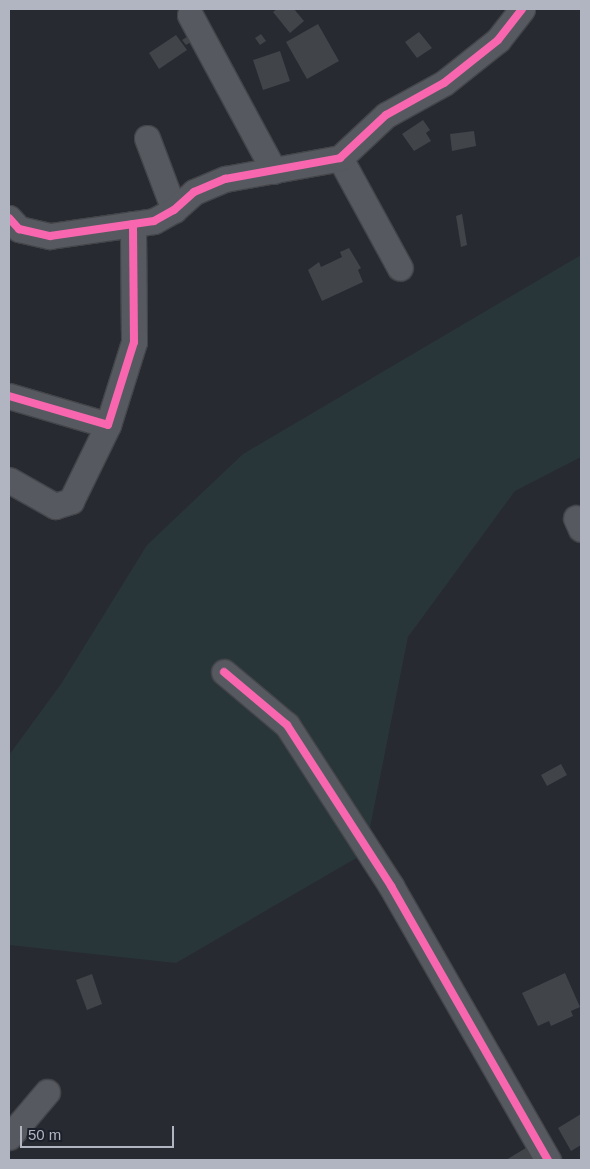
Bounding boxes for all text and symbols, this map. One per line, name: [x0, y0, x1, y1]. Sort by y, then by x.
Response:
scale bar: [22, 1116, 176, 1148]
text: 50 m: [28, 1126, 61, 1143]

